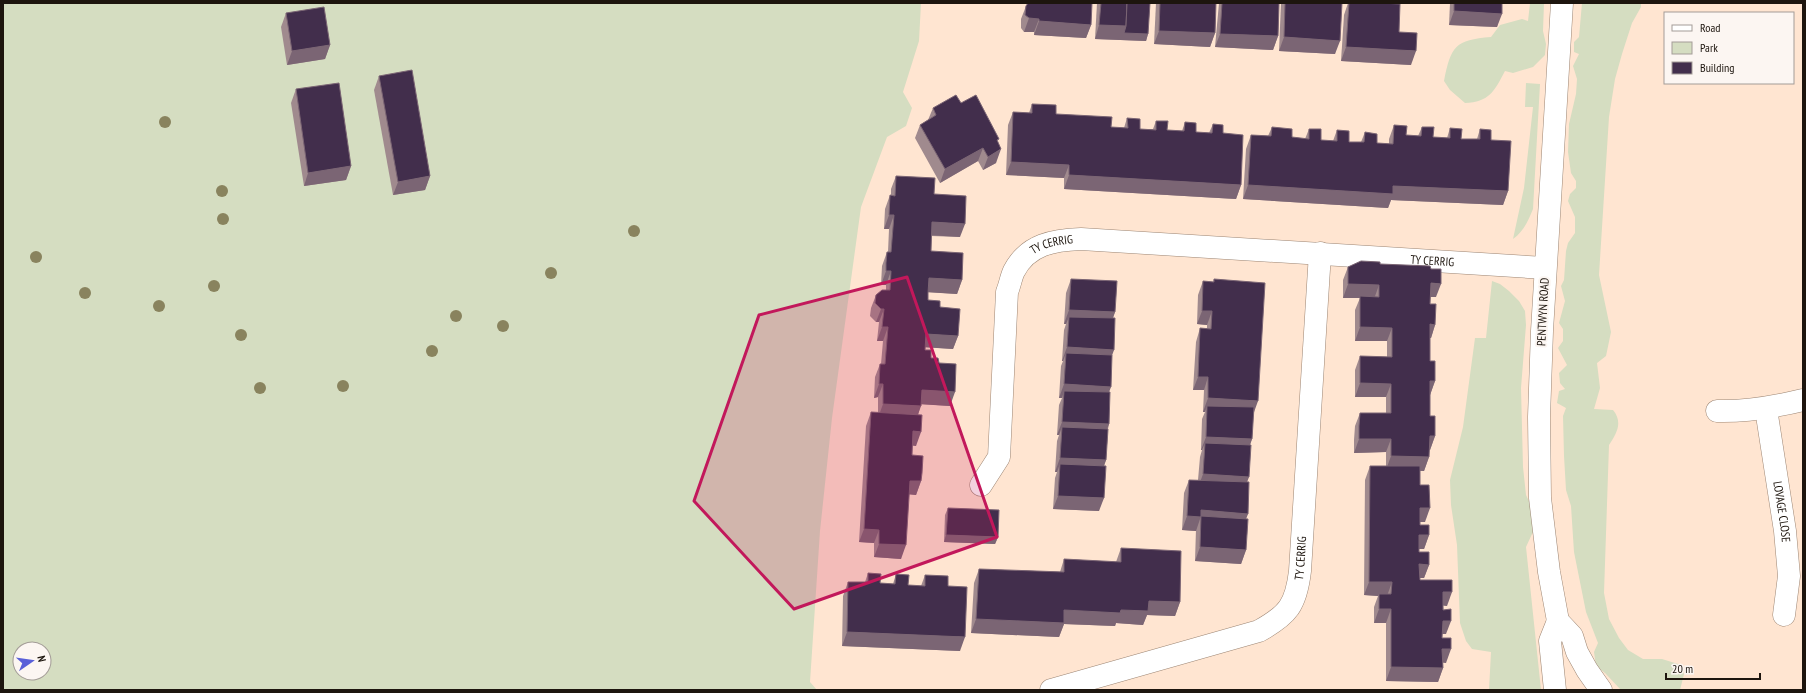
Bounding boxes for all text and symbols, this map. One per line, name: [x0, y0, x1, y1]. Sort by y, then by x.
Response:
legend: [1664, 12, 1794, 84]
text: Road: [1700, 20, 1720, 35]
text: Park: [1700, 40, 1718, 55]
text: Building: [1700, 60, 1735, 75]
street label: TY CERRIG: [1027, 231, 1073, 257]
street label: TY CERRIG: [1410, 252, 1455, 269]
street label: PENTWYN ROAD: [1533, 277, 1552, 347]
street label: LOVAGE CLOSE: [1770, 480, 1794, 543]
street label: TY CERRIG: [1291, 536, 1309, 581]
north arrow: [12, 641, 52, 681]
text: N: [34, 654, 49, 663]
scale bar: [1666, 655, 1760, 681]
text: 20 m: [1672, 661, 1693, 676]

